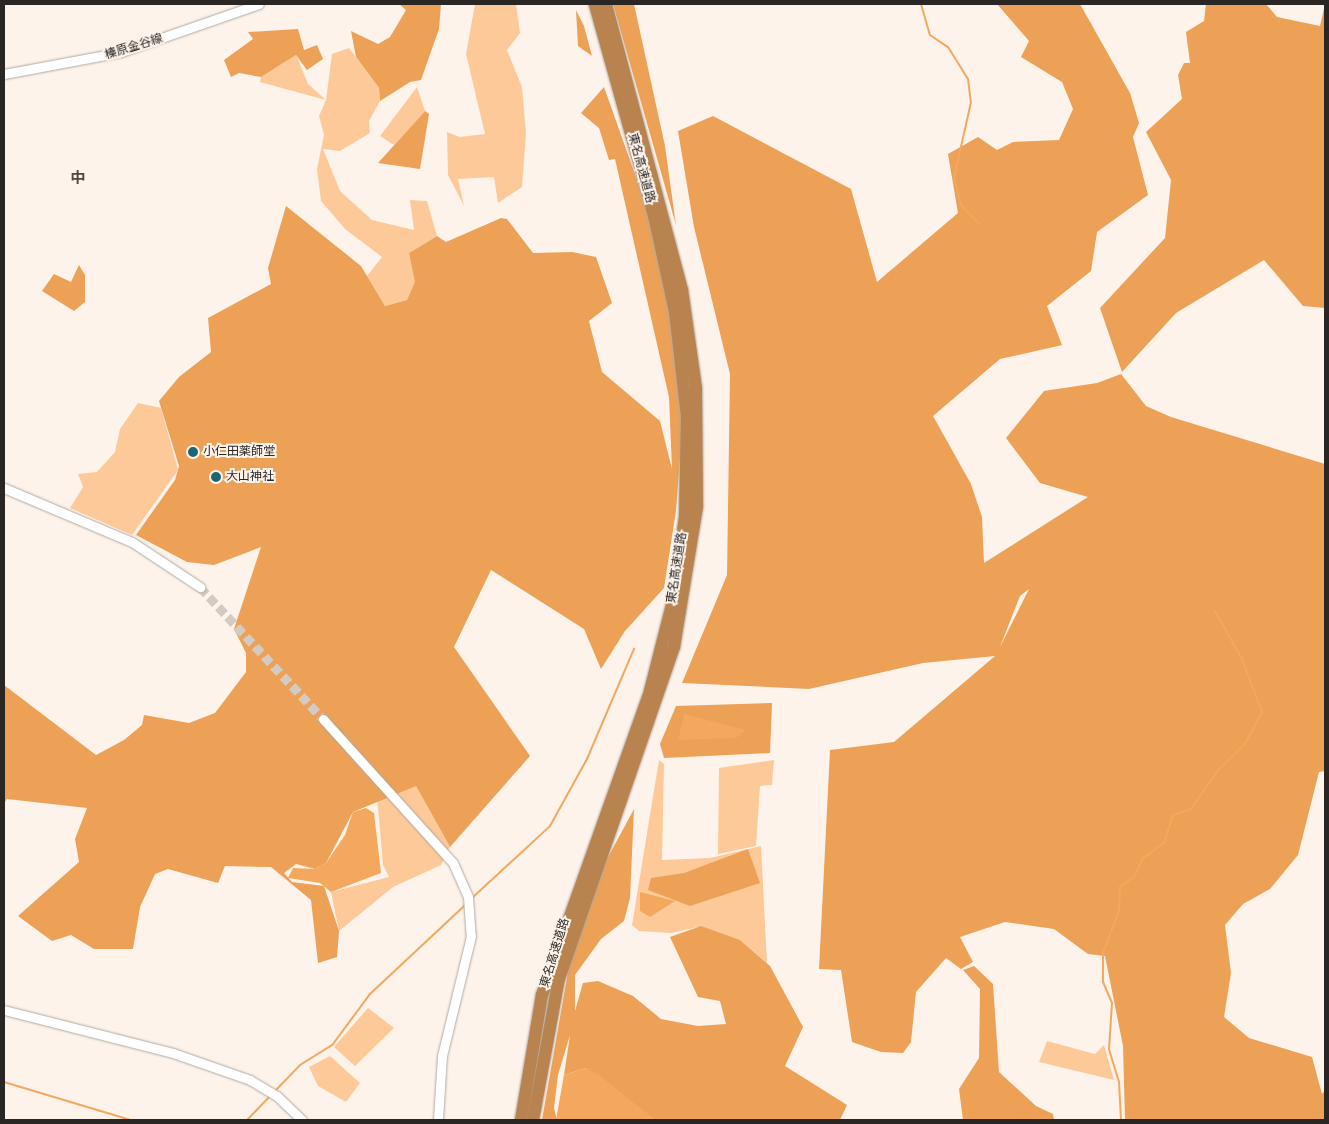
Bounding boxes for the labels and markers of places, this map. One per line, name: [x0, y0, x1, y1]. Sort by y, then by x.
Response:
place label: 小仁田薬師堂: [203, 445, 275, 459]
marker: 小仁田薬師堂: [187, 446, 199, 458]
place label: 大山神社: [226, 470, 274, 484]
marker: 大山神社: [210, 471, 222, 483]

